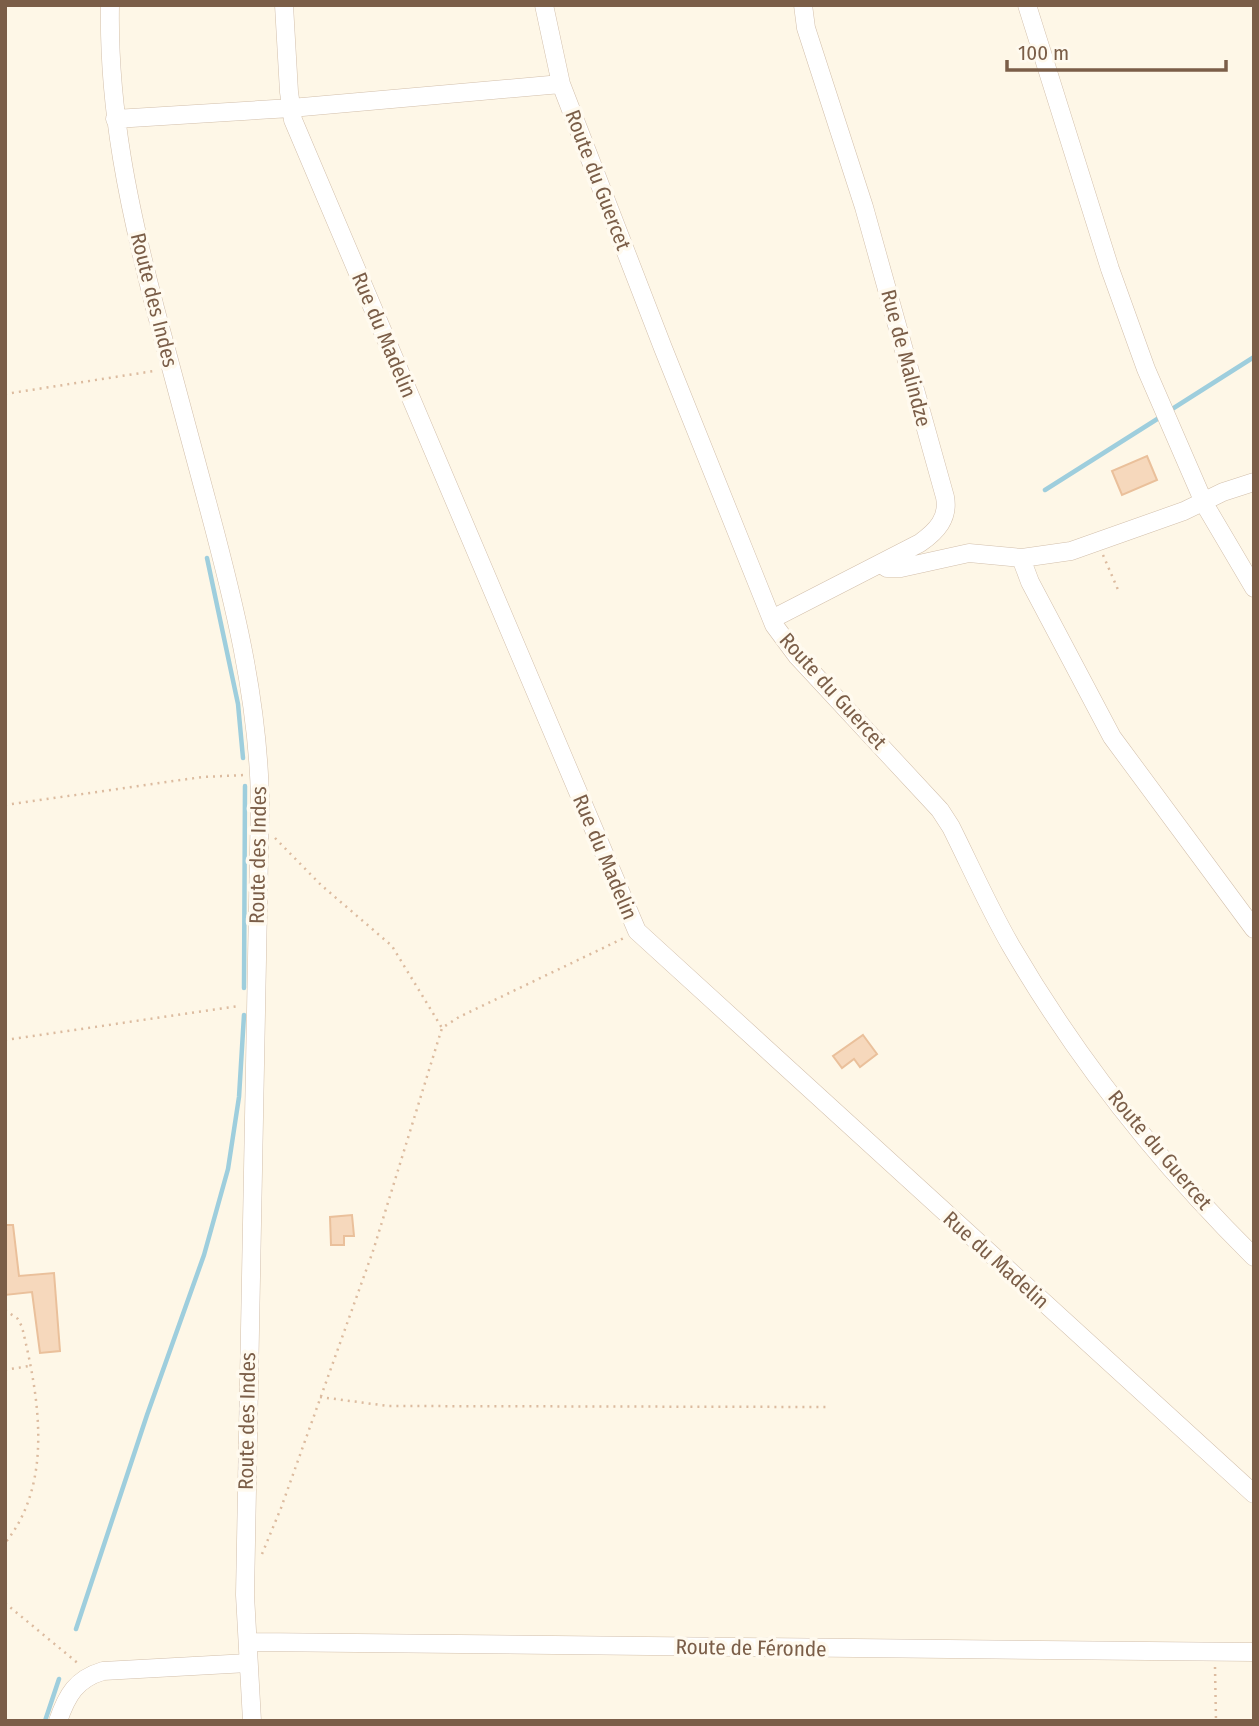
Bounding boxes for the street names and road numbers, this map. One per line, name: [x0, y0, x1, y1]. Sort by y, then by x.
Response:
street label: Route du Guercet: [559, 106, 637, 254]
street label: Route des Indes: [125, 230, 183, 370]
street label: Rue du Madelin: [346, 268, 422, 402]
street label: Rue de Malindze: [875, 287, 937, 429]
street label: Route du Guercet: [774, 627, 892, 755]
street label: Route des Indes: [244, 786, 272, 924]
street label: Rue du Madelin: [567, 790, 643, 924]
street label: Route du Guercet: [1102, 1085, 1218, 1215]
street label: Rue du Madelin: [938, 1206, 1054, 1314]
street label: Route des Indes: [233, 1352, 261, 1490]
street label: Route de Féronde: [675, 1634, 827, 1662]

